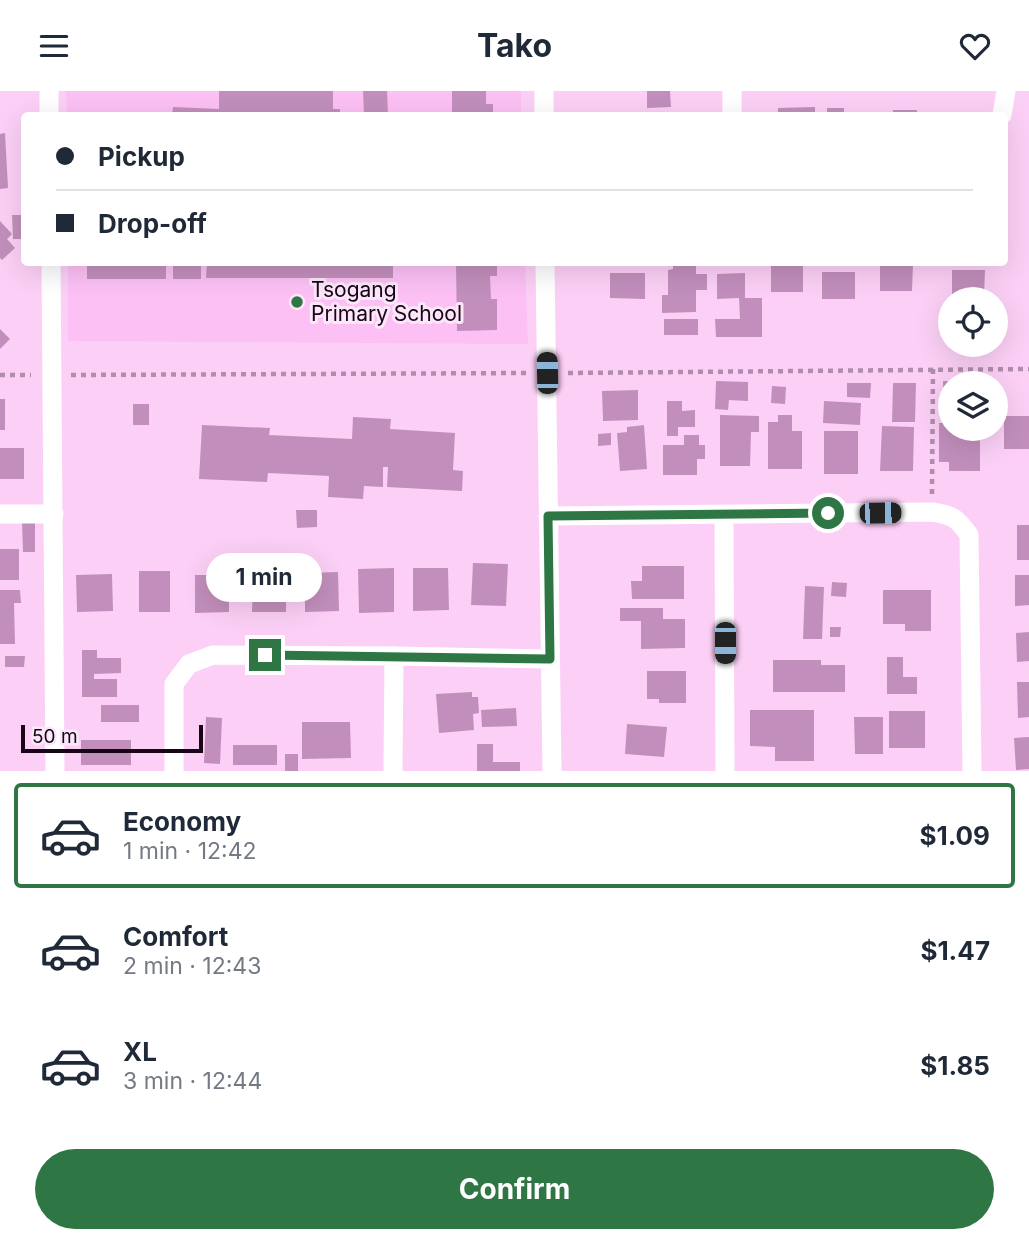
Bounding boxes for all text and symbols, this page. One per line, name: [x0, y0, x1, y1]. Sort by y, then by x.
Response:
text: Tako: [477, 26, 552, 65]
icon: menu: [35, 27, 73, 65]
icon: heart: [956, 27, 994, 65]
text: Pickup: [98, 141, 185, 172]
text: Drop-off: [98, 208, 207, 239]
place label: Tsogang Primary School: [311, 277, 462, 326]
map controls: [938, 287, 1008, 441]
button: locate: [938, 287, 1008, 357]
marker: Tsogang Primary School: [289, 294, 305, 310]
car: [537, 352, 558, 394]
button: layers: [938, 371, 1008, 441]
route start: [812, 497, 844, 529]
car: [859, 502, 902, 524]
callout: 1 min: [207, 553, 323, 603]
text: 1 min: [236, 563, 292, 591]
car: [715, 622, 736, 664]
route end: [249, 639, 281, 671]
scale bar: [21, 722, 203, 753]
text: 50 m: [32, 725, 78, 748]
icon: car: [39, 804, 102, 867]
text: Economy: [123, 806, 241, 837]
text: $1.09: [919, 820, 990, 851]
text: 1 min · 12:42: [123, 837, 257, 865]
icon: car: [39, 919, 102, 982]
text: Comfort: [123, 921, 228, 952]
text: $1.47: [920, 935, 990, 966]
text: 2 min · 12:43: [123, 952, 261, 980]
icon: car: [39, 1034, 102, 1097]
text: XL: [123, 1036, 157, 1067]
text: $1.85: [920, 1050, 990, 1081]
text: 3 min · 12:44: [123, 1067, 262, 1095]
button: Confirm: [35, 1149, 994, 1229]

